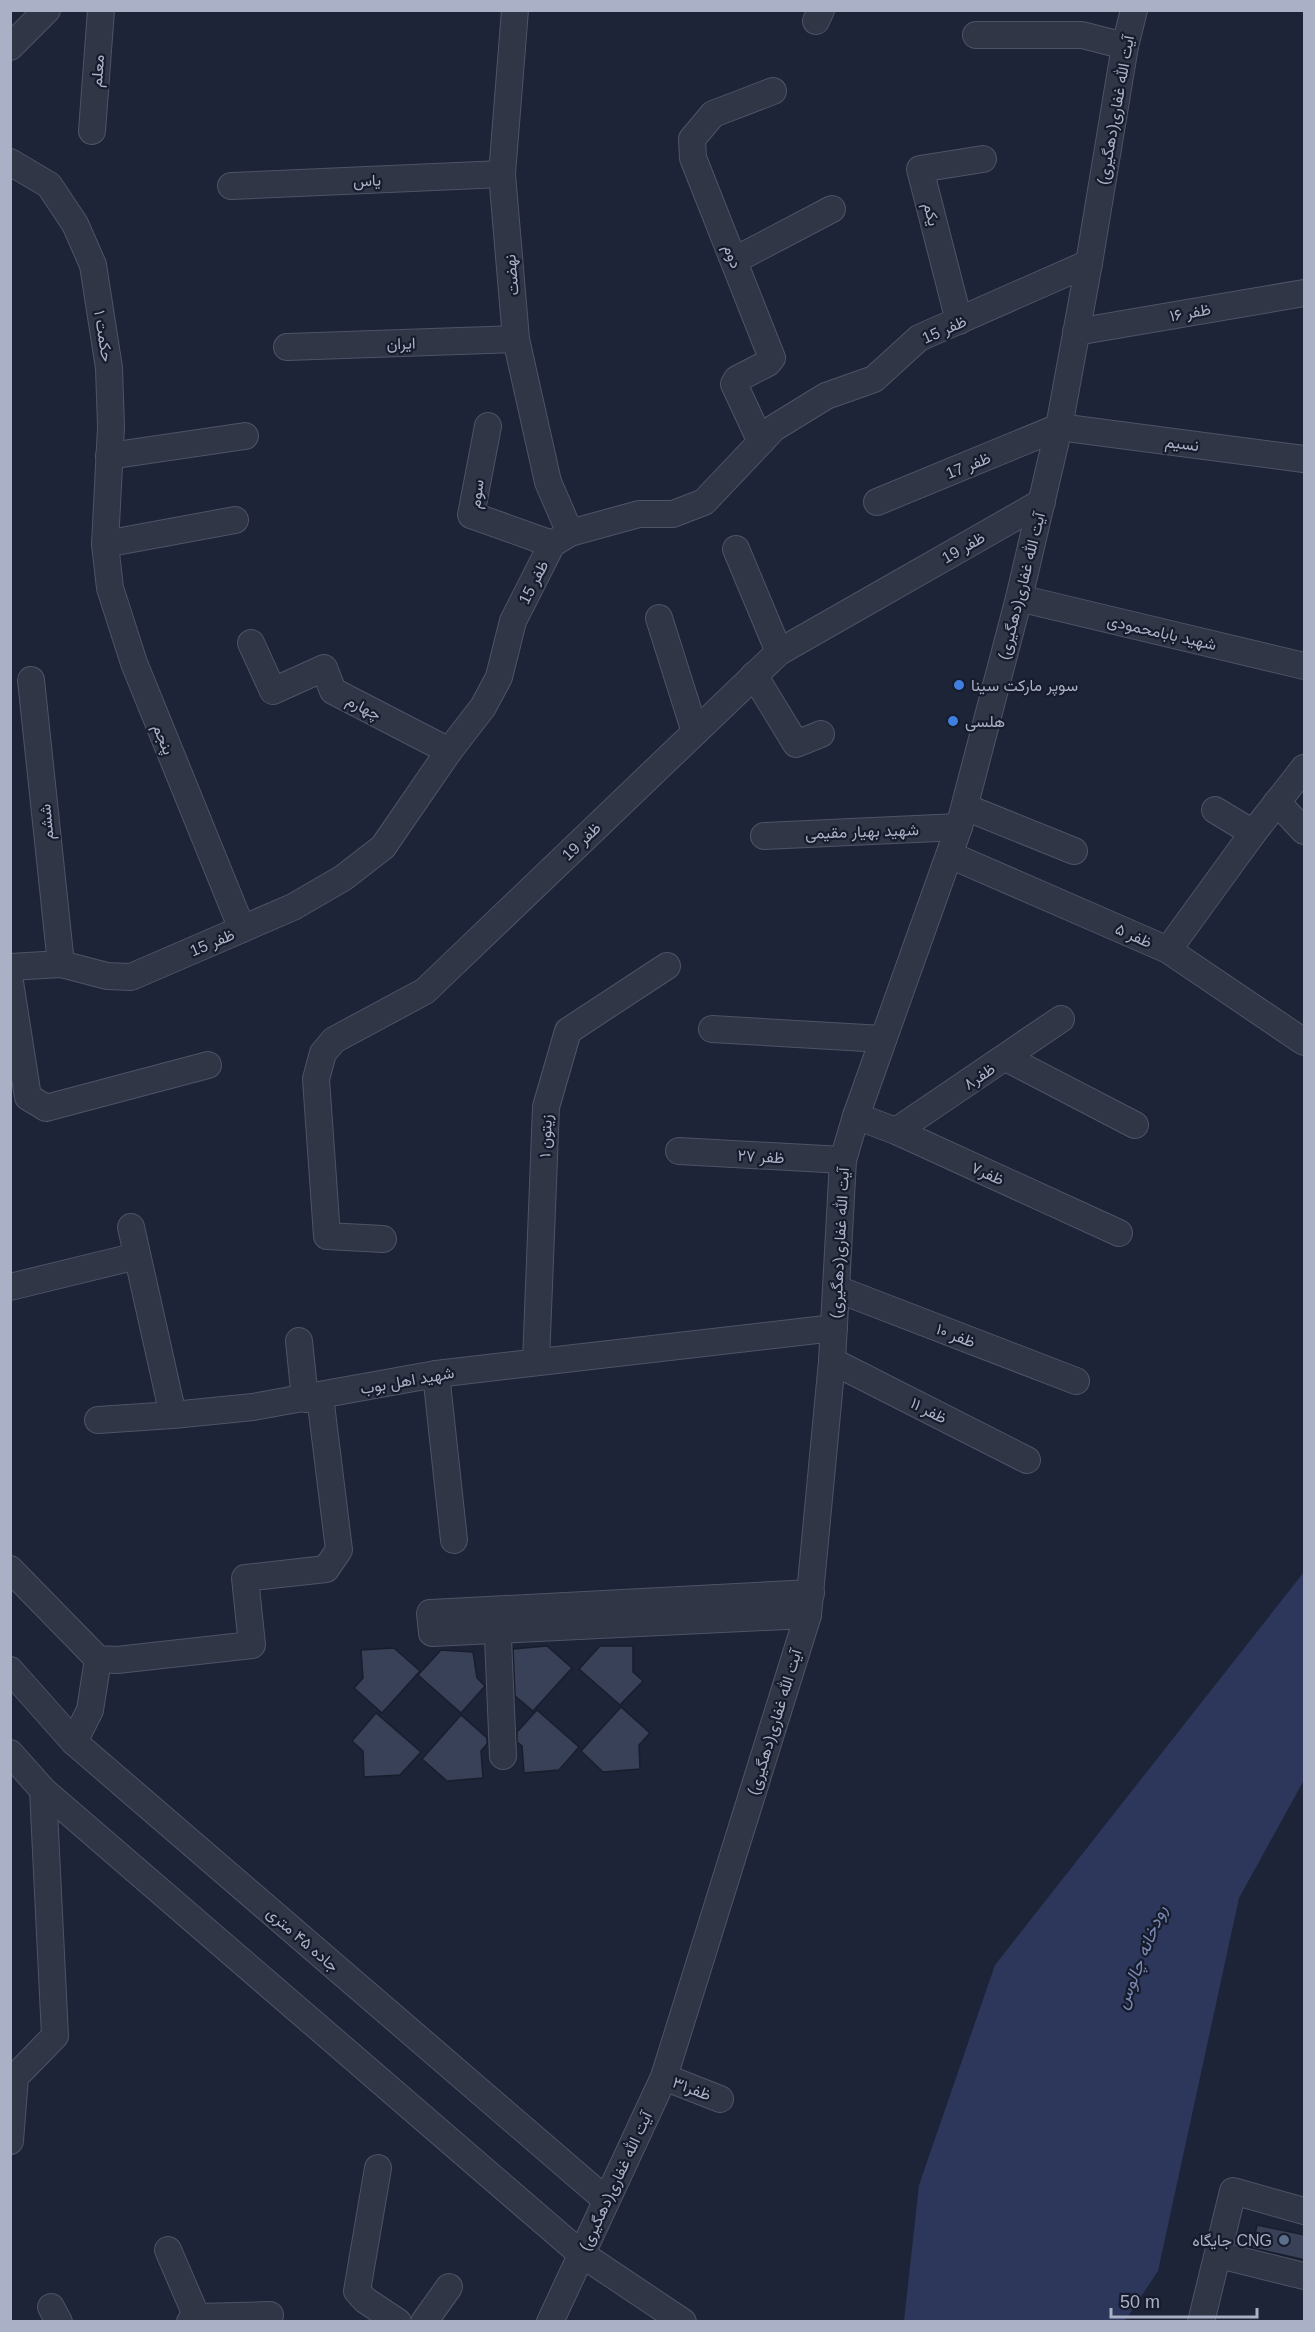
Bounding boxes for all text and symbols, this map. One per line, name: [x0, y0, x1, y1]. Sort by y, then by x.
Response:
street label: آیت الله غفاری(دهگیری): [1093, 33, 1139, 186]
street label: معلم: [88, 54, 109, 88]
street label: یاس: [353, 172, 381, 191]
street label: یکم: [919, 201, 943, 228]
street label: دوم: [718, 242, 745, 271]
street label: نهضت: [501, 254, 524, 296]
street label: ظفر ۱۶: [1168, 301, 1212, 326]
street label: حکمت ۱: [91, 309, 116, 363]
street label: ظفر 15: [919, 312, 970, 349]
street label: ایران: [386, 335, 416, 354]
street label: نسیم: [1164, 433, 1200, 456]
street label: ظفر 17: [943, 449, 994, 484]
street label: سوم: [466, 479, 489, 510]
street label: آیت الله غفاری(دهگیری): [994, 509, 1050, 662]
street label: ظفر 19: [939, 528, 989, 568]
street label: ظفر 15: [515, 558, 553, 608]
street label: شهید بابامحمودی: [1105, 612, 1218, 655]
place label: سوپر مارکت سینا: [971, 677, 1078, 697]
marker: سوپر مارکت سینا: [952, 678, 966, 692]
street label: چهارم: [342, 692, 384, 726]
place label: هلسی: [965, 713, 1005, 732]
marker: هلسی: [946, 714, 960, 728]
street label: پنجم: [147, 721, 177, 758]
street label: ششم: [36, 803, 59, 841]
street label: ظفر 19: [559, 819, 605, 865]
street label: شهید بهیار مقیمی: [805, 821, 919, 844]
street label: ظفر ۵: [1112, 920, 1155, 953]
street label: ظفر 15: [187, 925, 238, 961]
street label: ظفر۸: [960, 1060, 999, 1095]
street label: زیتون ۱: [536, 1114, 557, 1158]
street label: ظفر ۲۷: [737, 1147, 785, 1168]
street label: ظفر۷: [968, 1159, 1007, 1190]
street label: آیت الله غفاری(دهگیری): [826, 1166, 854, 1319]
street label: ظفر ۱۰: [933, 1320, 978, 1353]
street label: شهید اهل بوب: [359, 1364, 456, 1399]
street label: ظفر ۱۱: [907, 1394, 950, 1428]
street label: آیت الله غفاری(دهگیری): [743, 1646, 807, 1798]
water label: رودخانه چالوس: [1111, 1902, 1173, 2012]
street label: جاده ۴۵ متری: [262, 1904, 342, 1977]
street label: ظفر۳۱: [670, 2073, 713, 2105]
street label: آیت الله غفاری(دهگیری): [575, 2107, 657, 2254]
place label: جایگاه CNG: [1192, 2232, 1272, 2250]
marker: جایگاه CNG: [1277, 2233, 1291, 2247]
scale bar: [1111, 2281, 1256, 2319]
text: 50 m: [1120, 2292, 1160, 2312]

